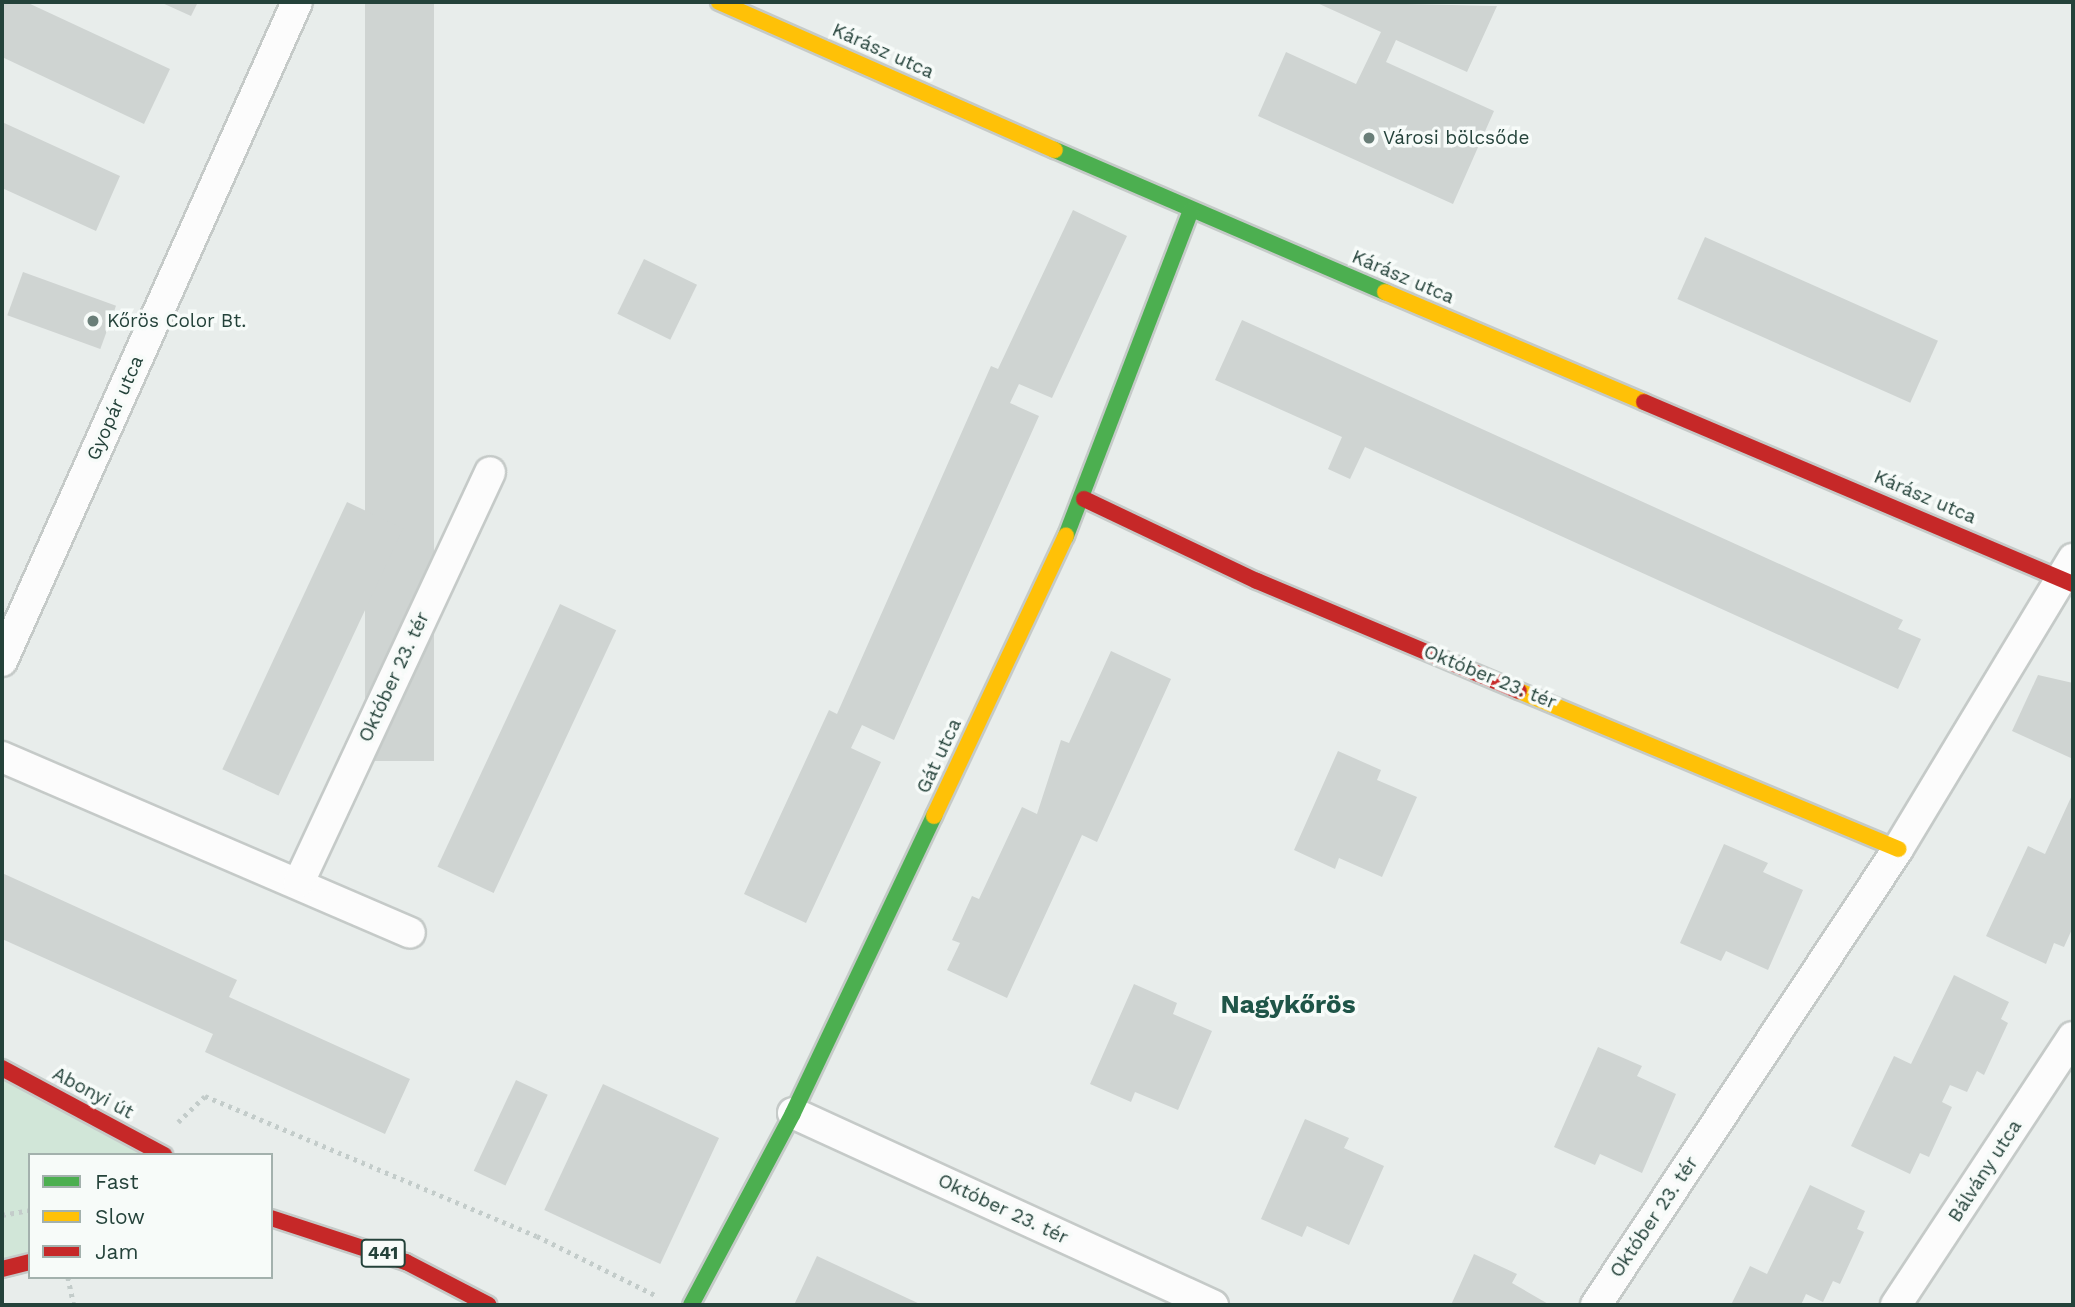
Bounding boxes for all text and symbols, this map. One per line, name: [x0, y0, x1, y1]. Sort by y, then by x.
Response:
street label: Kárász utca: [829, 18, 937, 84]
place label: Városi bölcsőde: [1383, 127, 1529, 149]
marker: Városi bölcsőde: [1361, 130, 1377, 146]
street label: Kárász utca: [1348, 245, 1458, 309]
place label: Kőrös Color Bt.: [107, 310, 247, 332]
marker: Kőrös Color Bt.: [85, 313, 101, 329]
street label: Gyopár utca: [82, 352, 148, 464]
street label: Kárász utca: [1870, 465, 1980, 529]
street label: Október 23. tér: [354, 608, 434, 746]
street label: Október 23. tér: [1420, 640, 1560, 714]
street label: Gát utca: [912, 715, 966, 797]
district label: Nagykőrös: [1220, 989, 1356, 1021]
street label: Abonyi út: [49, 1062, 137, 1124]
street label: Bálvány utca: [1943, 1115, 2027, 1227]
street label: Október 23. tér: [1605, 1152, 1703, 1282]
legend: [28, 1153, 273, 1279]
text: Fast: [95, 1169, 139, 1194]
street label: Október 23. tér: [934, 1169, 1072, 1249]
text: Slow: [95, 1204, 145, 1229]
road number: 441: [360, 1238, 406, 1268]
text: Jam: [95, 1239, 138, 1264]

